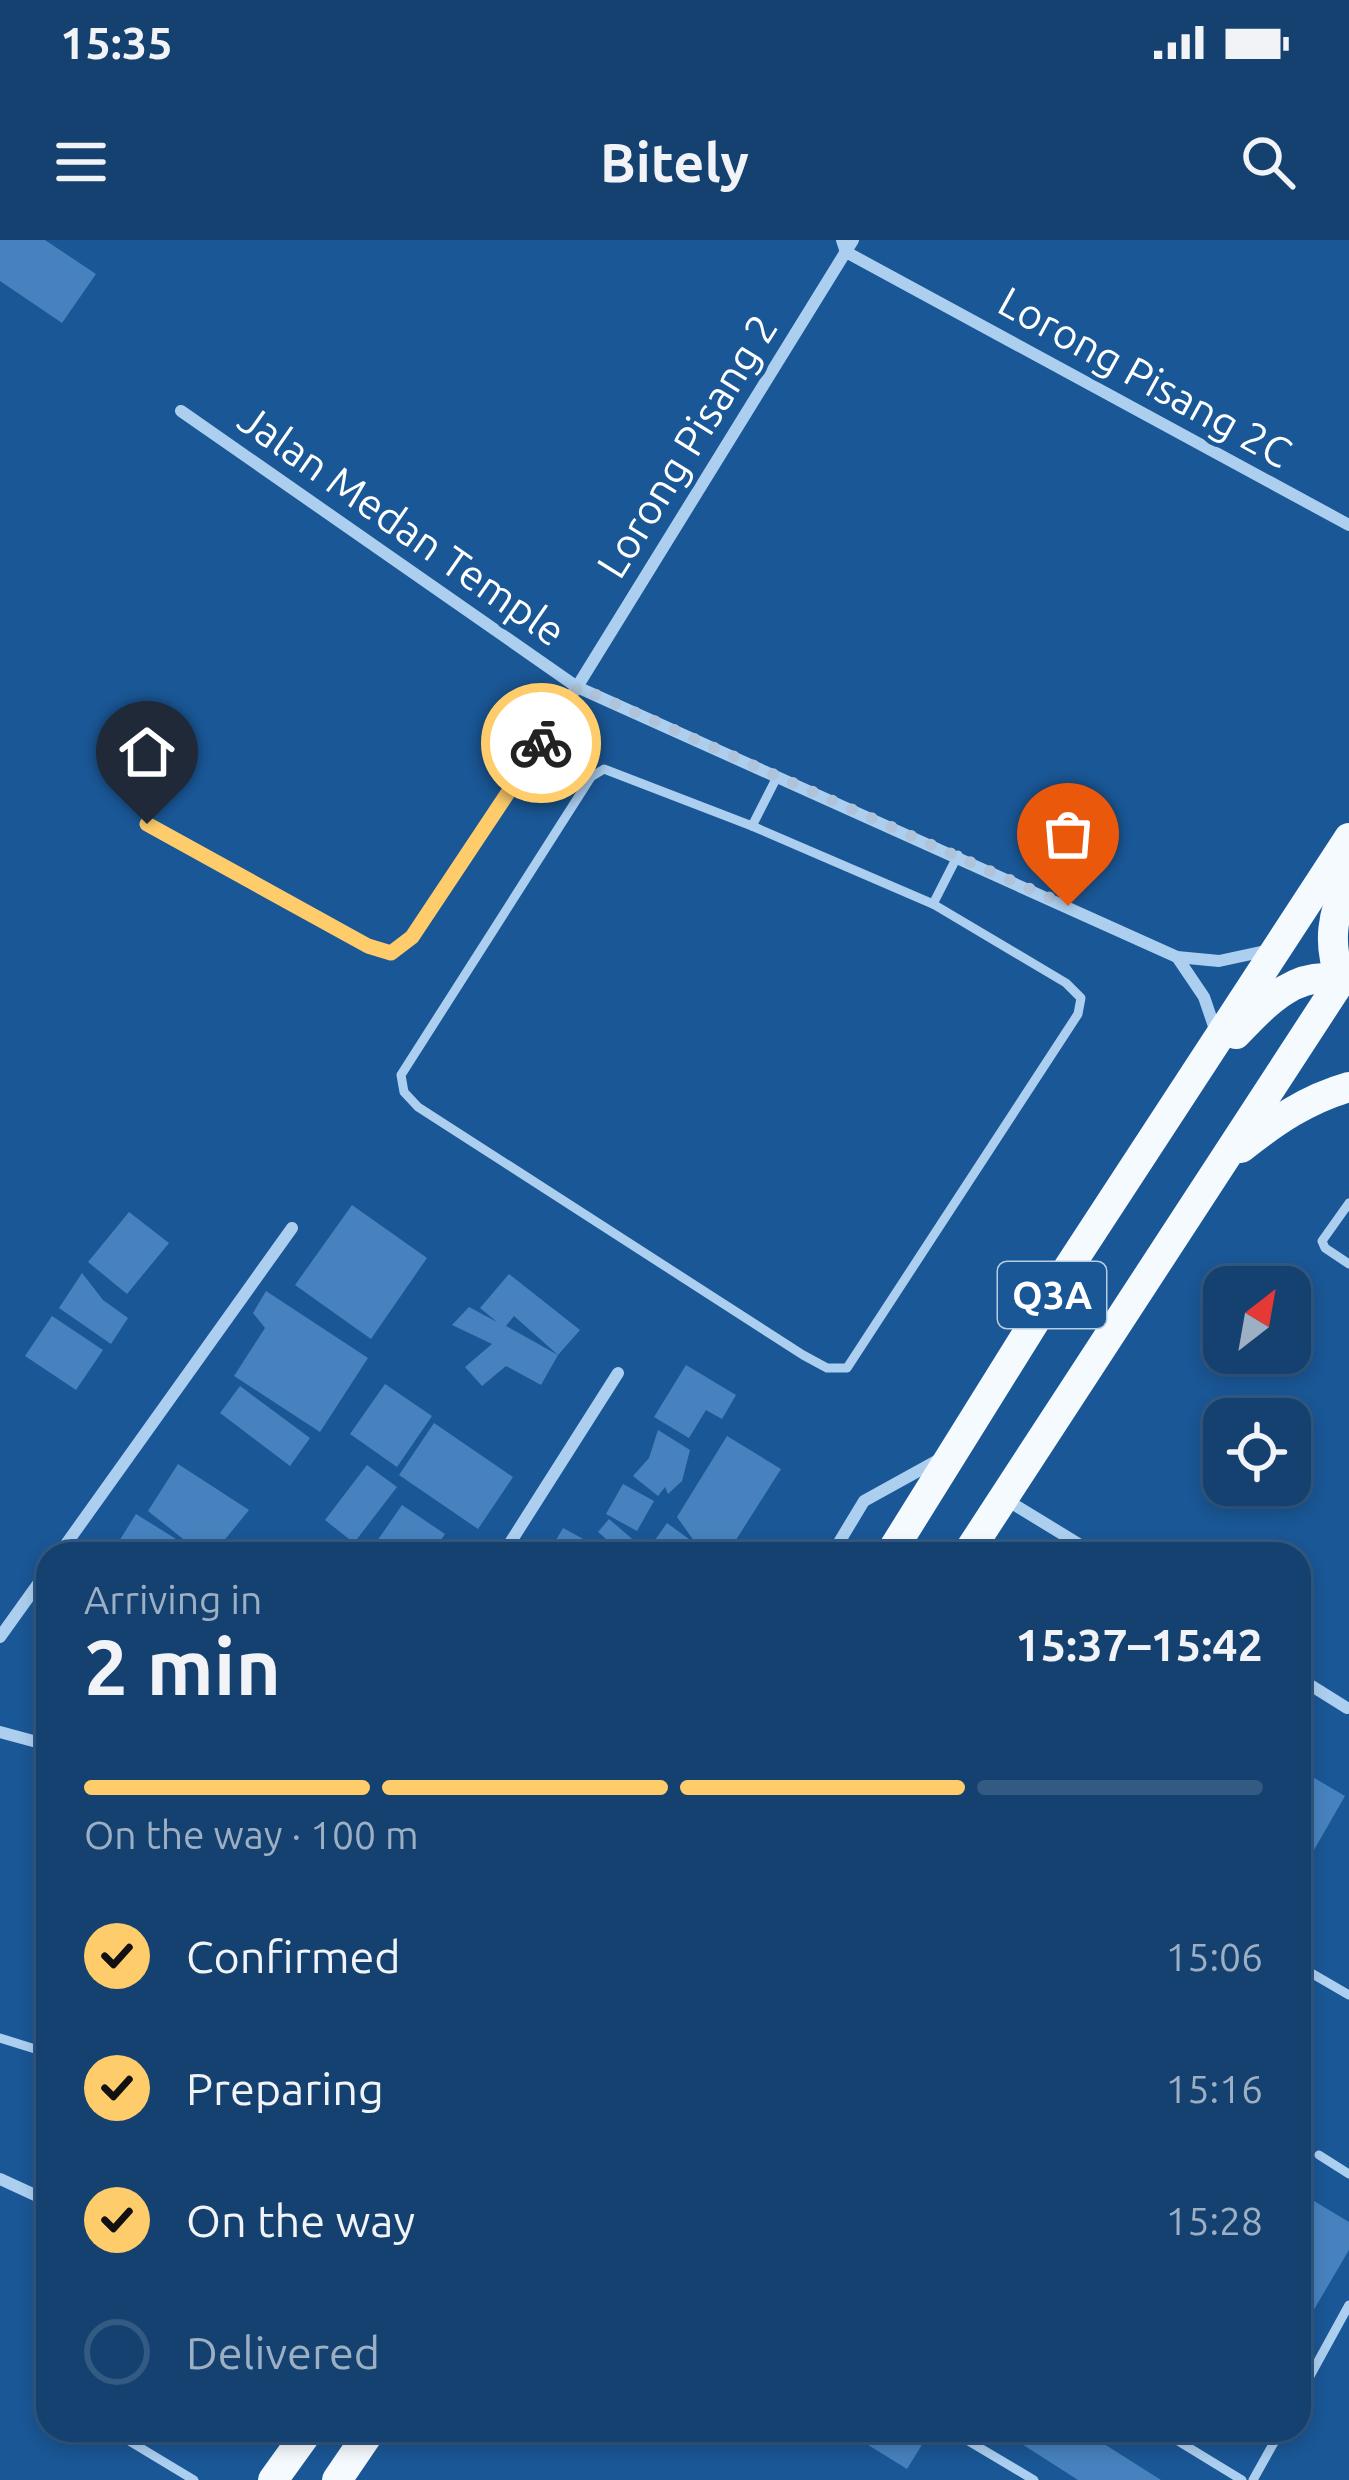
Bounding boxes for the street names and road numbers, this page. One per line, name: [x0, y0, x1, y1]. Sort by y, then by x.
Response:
street label: Lorong Pisang 2C: [991, 277, 1299, 476]
street label: Lorong Pisang 2: [587, 306, 786, 586]
street label: Jalan Medan Temple: [230, 394, 574, 655]
road number: Q3A: [998, 1262, 1106, 1328]

